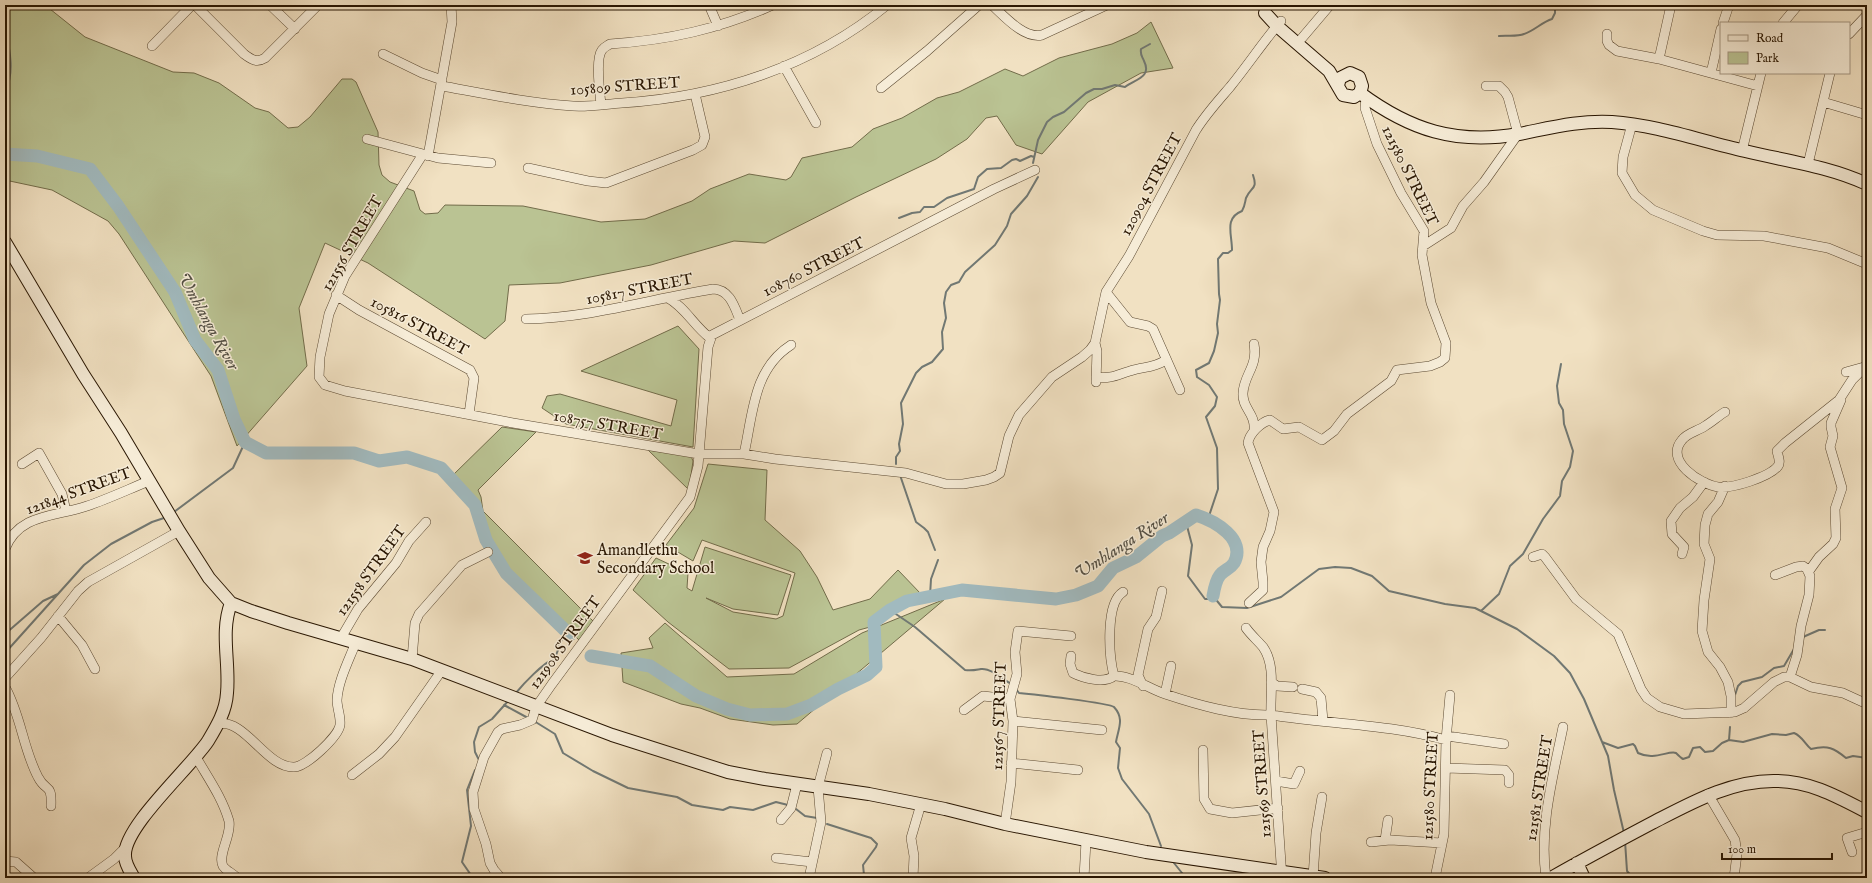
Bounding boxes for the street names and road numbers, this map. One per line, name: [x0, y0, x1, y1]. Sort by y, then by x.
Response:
street label: 105809 STREET: [570, 73, 681, 101]
street label: 121580 STREET: [1376, 123, 1442, 229]
street label: 120904 STREET: [1116, 130, 1187, 240]
street label: 121556 STREET: [317, 192, 388, 295]
street label: 108760 STREET: [760, 233, 868, 302]
street label: 105817 STREET: [584, 270, 695, 310]
street label: 105816 STREET: [367, 293, 472, 361]
street label: 108757 STREET: [552, 407, 664, 445]
street label: 121844 STREET: [23, 463, 134, 520]
street label: 121558 STREET: [332, 522, 411, 620]
street label: 121908 STREET: [525, 593, 606, 693]
street label: 121567 STREET: [988, 661, 1012, 771]
street label: 121569 STREET: [1249, 729, 1277, 839]
street label: 121580 STREET: [1418, 731, 1444, 841]
street label: 121581 STREET: [1522, 734, 1558, 843]

